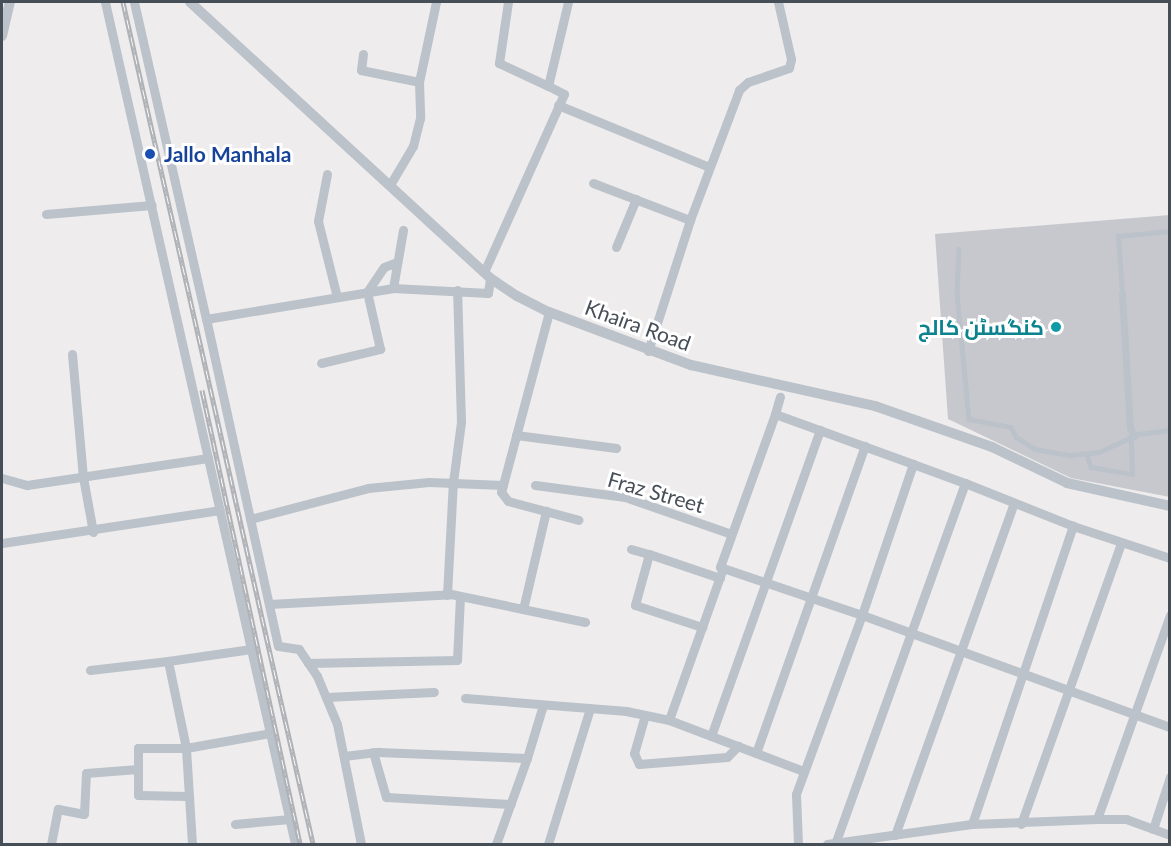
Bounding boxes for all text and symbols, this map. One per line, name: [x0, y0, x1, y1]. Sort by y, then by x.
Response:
place label: Jallo Manhala: [164, 141, 291, 167]
marker: Jallo Manhala: [141, 145, 159, 163]
street label: Khaira Road: [582, 294, 694, 356]
place label: کنگسٹن کالج: [918, 314, 1044, 340]
marker: کنگسٹن کالج: [1049, 320, 1063, 334]
street label: Fraz Street: [605, 466, 707, 518]

